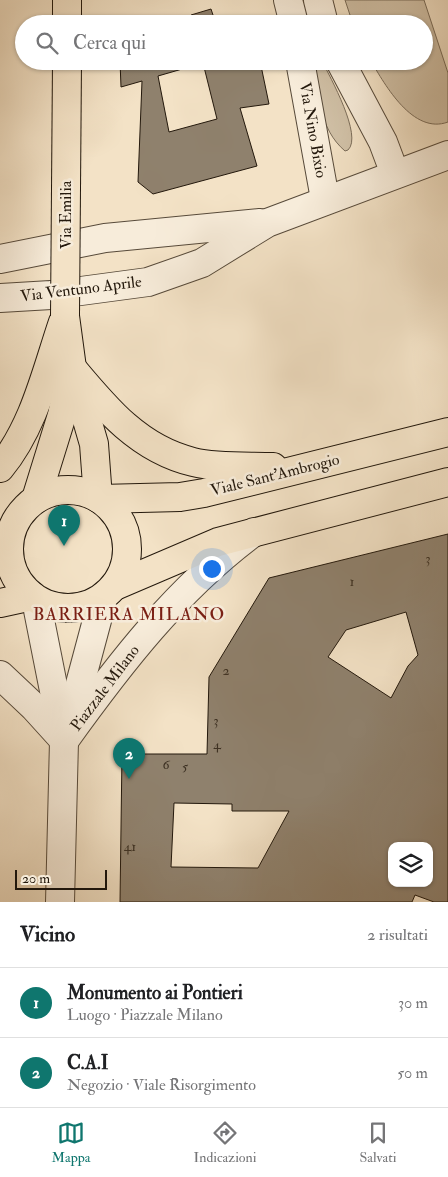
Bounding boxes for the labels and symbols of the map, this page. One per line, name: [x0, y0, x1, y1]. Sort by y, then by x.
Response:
street label: Via Nino Bixio: [295, 81, 331, 180]
street label: Via Emilia: [56, 180, 76, 249]
street label: Via Ventuno Aprile: [19, 272, 143, 307]
street label: Viale Sant'Ambrogio: [208, 449, 342, 501]
pin: 1: [48, 505, 80, 546]
house number: 3: [425, 550, 431, 567]
your location: [199, 556, 225, 582]
house number: 1: [350, 573, 355, 590]
district label: BARRIERA MILANO: [33, 603, 225, 626]
street label: Piazzale Milano: [66, 641, 144, 735]
house number: 2: [222, 662, 230, 679]
house number: 3: [213, 712, 219, 729]
house number: 4: [213, 736, 222, 753]
pin: 2: [113, 738, 145, 779]
house number: 6: [162, 756, 170, 773]
house number: 5: [182, 758, 189, 775]
house number: 41: [124, 838, 136, 855]
scale bar: [15, 867, 108, 890]

